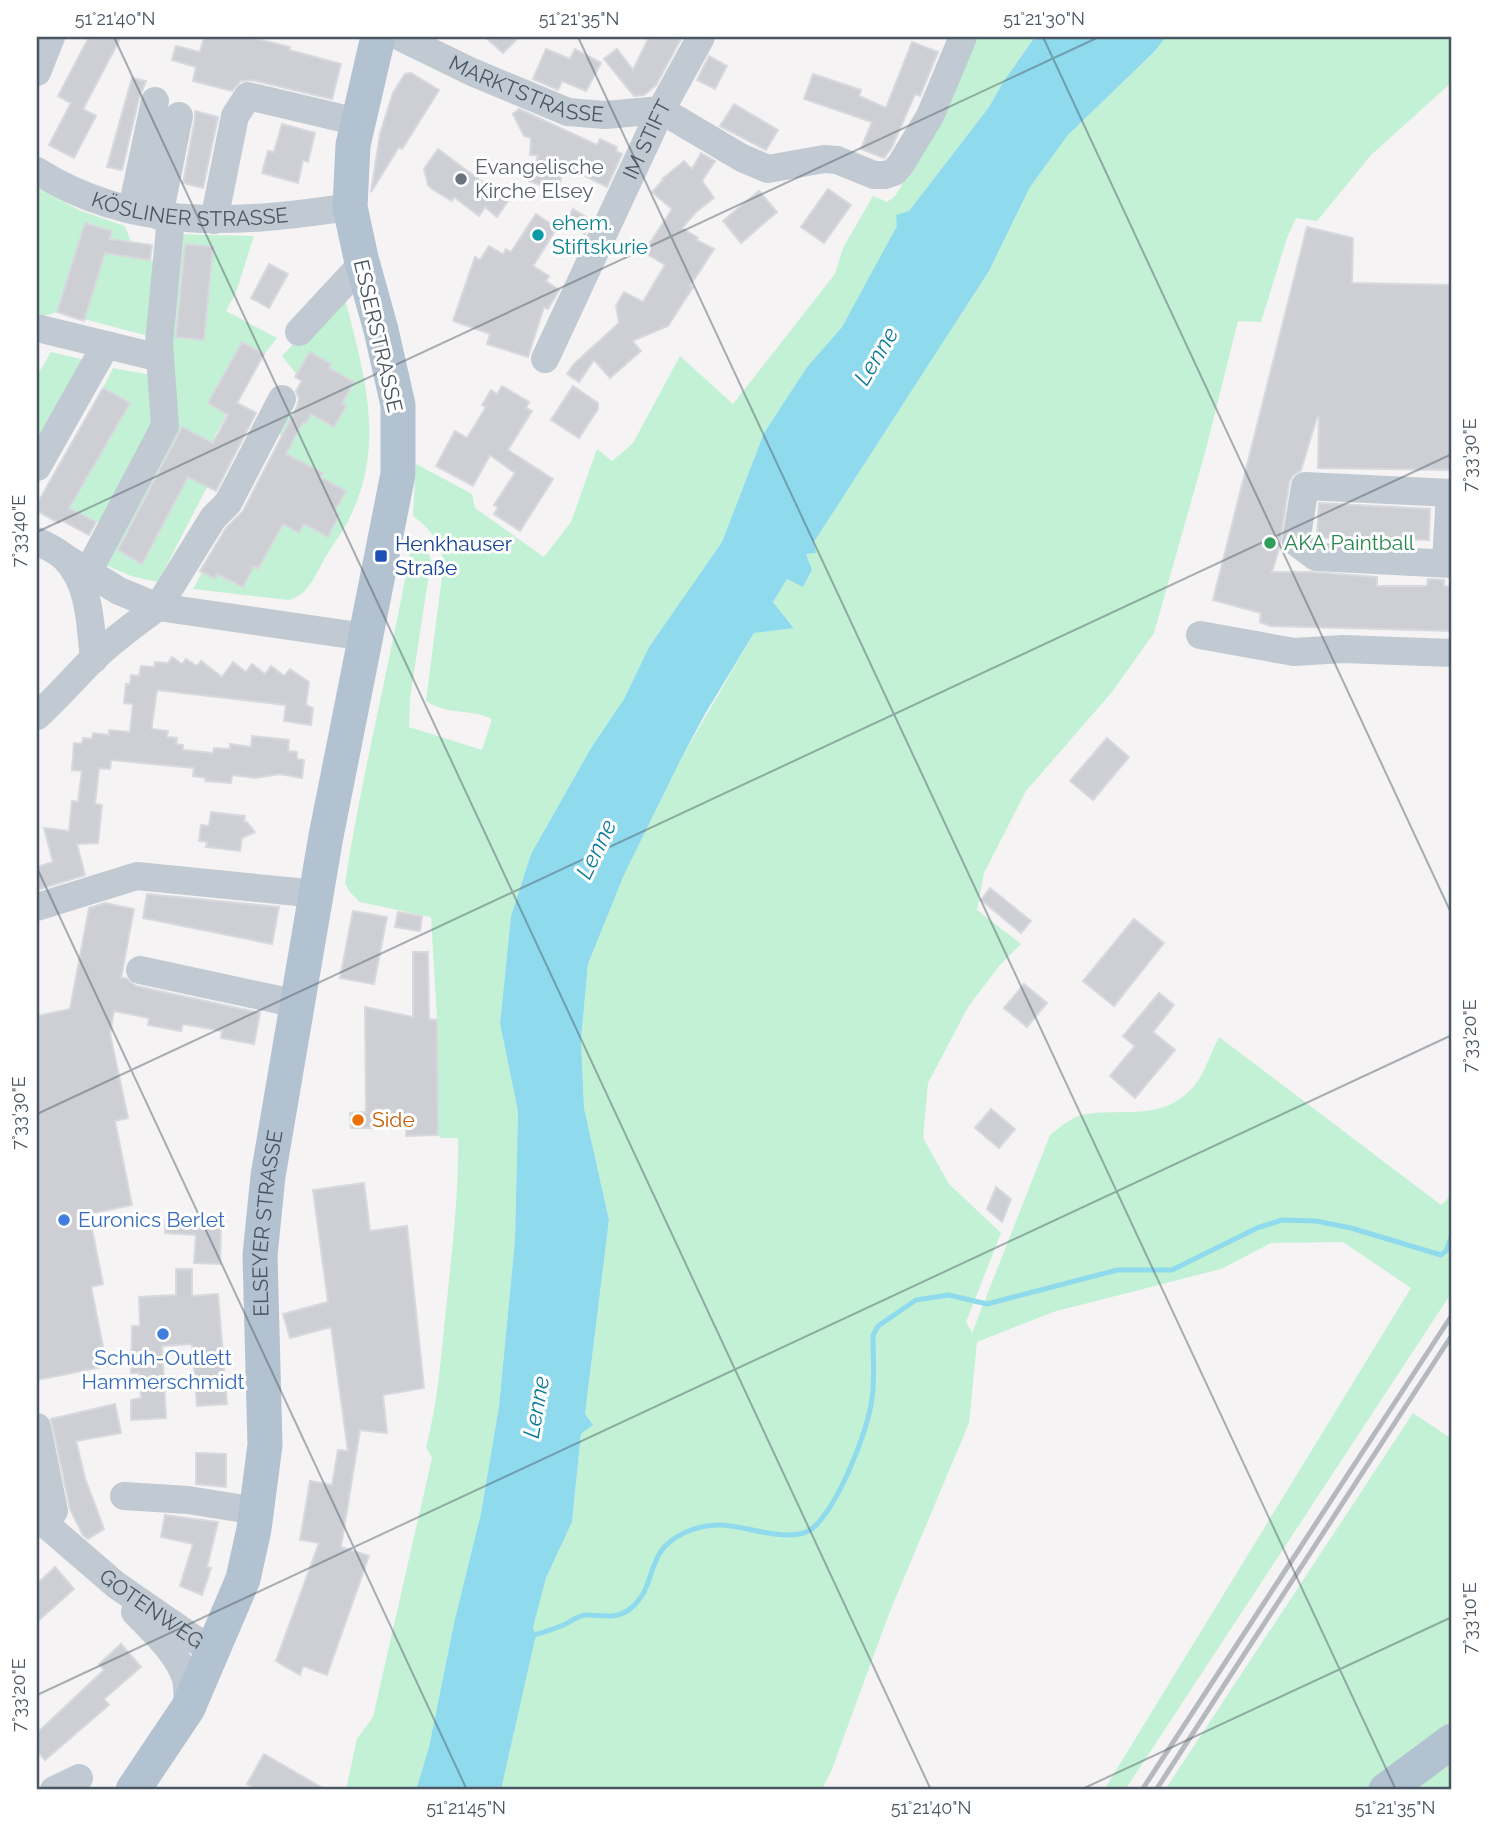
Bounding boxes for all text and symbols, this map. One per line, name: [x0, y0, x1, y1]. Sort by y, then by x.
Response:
text: 51°21'40"N: [75, 8, 155, 29]
text: 51°21'35"N: [539, 8, 619, 29]
text: 51°21'30"N: [1003, 8, 1085, 29]
street label: MARKTSTRASSE: [445, 50, 605, 127]
street label: IM STIFT: [617, 95, 676, 183]
place label: Evangelische Kirche Elsey: [475, 154, 604, 203]
marker: Evangelische Kirche Elsey: [453, 171, 469, 187]
street label: KÖSLINER STRASSE: [88, 186, 289, 231]
place label: ehem. Stiftskurie: [552, 210, 648, 259]
marker: ehem. Stiftskurie: [530, 227, 546, 243]
street label: ESSERSTRASSE: [349, 257, 408, 415]
water label: Lenne: [848, 322, 903, 390]
text: 7°33'30"E: [1459, 418, 1480, 492]
text: 7°33'40"E: [8, 495, 29, 567]
place label: AKA Paintball: [1284, 530, 1415, 555]
place label: Henkhauser Straße: [395, 531, 513, 580]
marker: AKA Paintball: [1262, 535, 1278, 551]
marker: Henkhauser Straße: [373, 548, 389, 564]
water label: Lenne: [570, 815, 621, 883]
text: 7°33'20"E: [1459, 999, 1480, 1073]
text: 7°33'30"E: [8, 1076, 29, 1150]
place label: Side: [372, 1107, 415, 1132]
marker: Side: [350, 1112, 366, 1128]
street label: ELSEYER STRASSE: [247, 1128, 288, 1317]
place label: Euronics Berlet: [78, 1207, 225, 1232]
marker: Euronics Berlet: [56, 1212, 72, 1228]
marker: Schuh-Outlett Hammerschmidt: [155, 1326, 171, 1342]
place label: Schuh-Outlett Hammerschmidt: [81, 1345, 245, 1394]
water label: Lenne: [517, 1374, 554, 1440]
street label: GOTENWEG: [94, 1563, 209, 1654]
text: 7°33'10"E: [1459, 1582, 1480, 1654]
text: 7°33'20"E: [8, 1658, 29, 1732]
text: 51°21'45"N: [426, 1797, 506, 1818]
text: 51°21'40"N: [891, 1797, 971, 1818]
text: 51°21'35"N: [1355, 1797, 1435, 1818]

